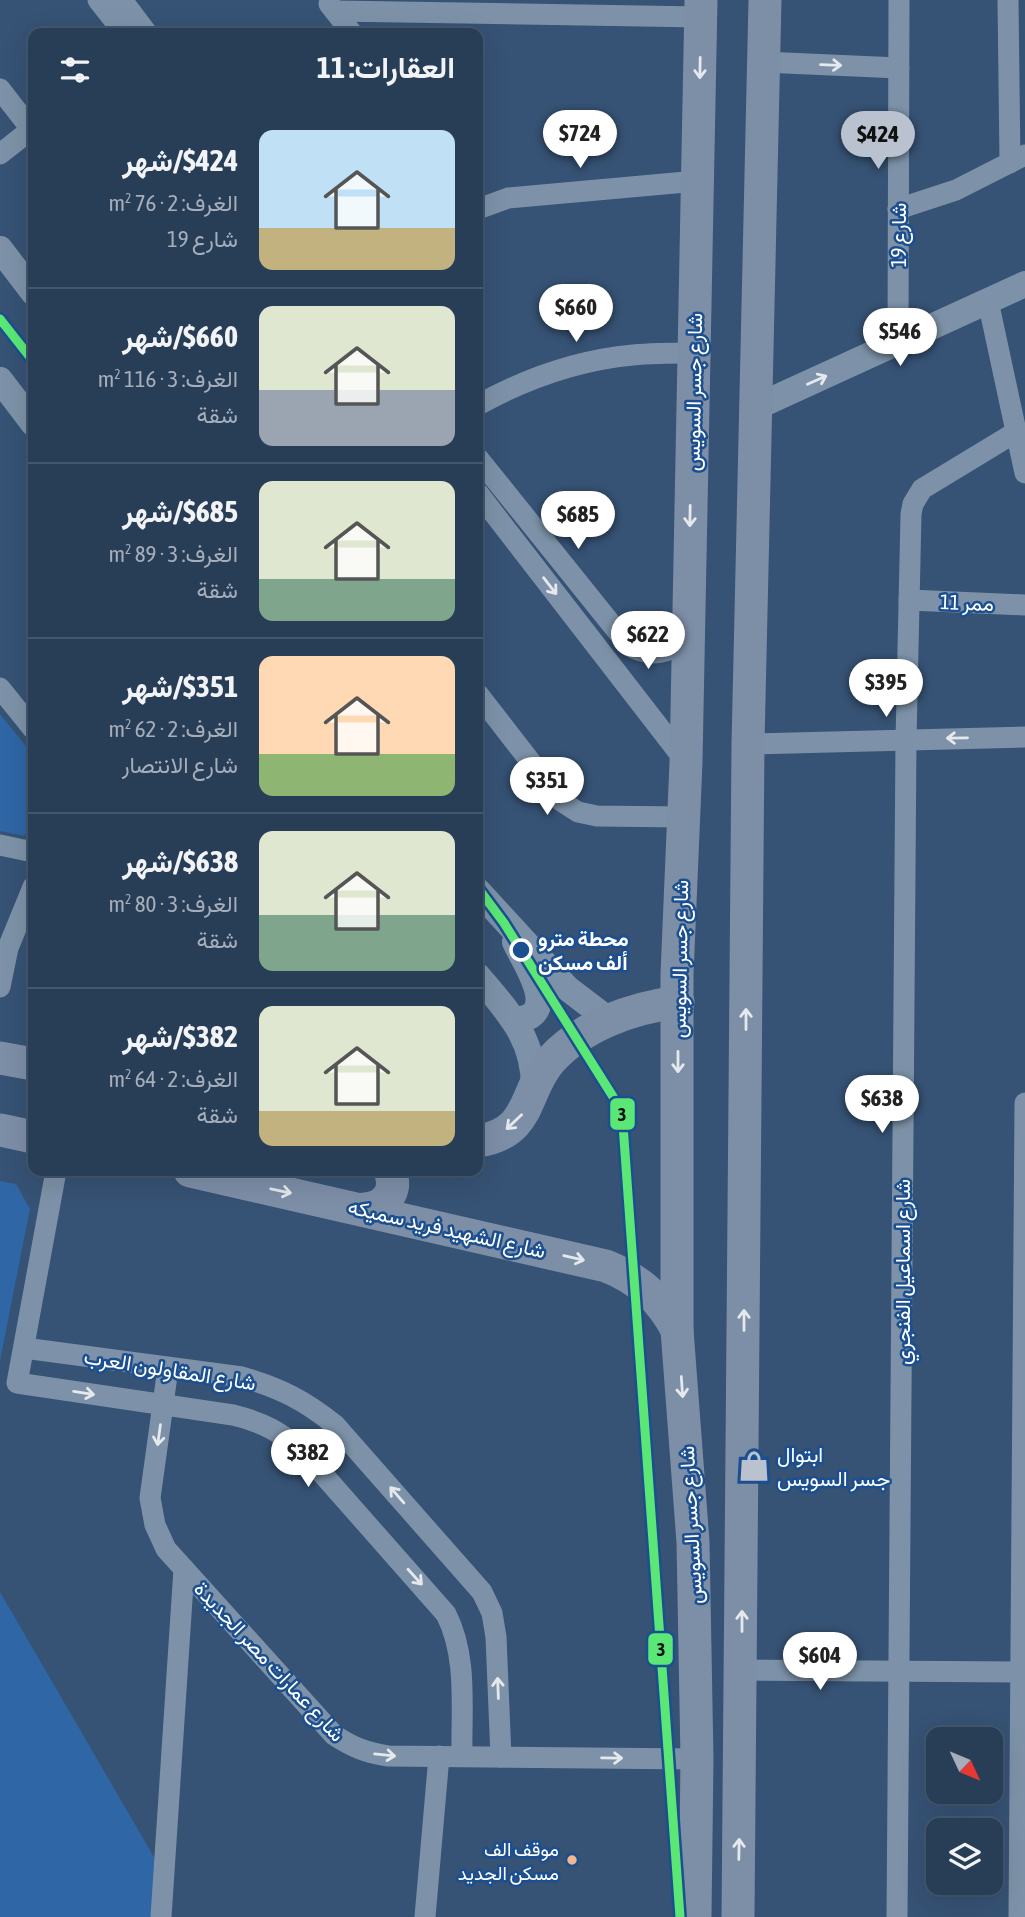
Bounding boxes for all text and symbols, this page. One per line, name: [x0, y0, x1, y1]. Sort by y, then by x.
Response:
text: العقارات: 11: [317, 50, 455, 84]
icon: filters: [56, 51, 94, 89]
one-way arrow: [693, 56, 707, 79]
one-way arrow: [819, 58, 842, 71]
pin: $724: [539, 110, 621, 170]
pin: $424: [837, 111, 919, 171]
text: $724: [559, 120, 601, 146]
text: $424: [857, 121, 899, 147]
text: $424/شهر: [122, 143, 238, 177]
icon: home: [315, 158, 399, 242]
text: الغرف: 2 · 76 m²: [109, 190, 238, 216]
street label: شارع 19: [886, 203, 913, 267]
text: شارع 19: [167, 226, 238, 252]
pin: $660: [535, 284, 617, 344]
text: $660: [555, 294, 597, 320]
pin: $546: [859, 308, 941, 368]
street label: شارع جسر السويس: [680, 313, 709, 471]
text: $546: [879, 318, 921, 344]
text: $660/شهر: [122, 319, 238, 353]
icon: home: [315, 334, 399, 418]
text: الغرف: 3 · 116 m²: [98, 366, 238, 392]
one-way arrow: [805, 373, 827, 386]
text: شقة: [196, 402, 238, 428]
pin: $685: [537, 491, 619, 551]
text: $685/شهر: [122, 494, 238, 528]
text: $685: [557, 501, 599, 527]
one-way arrow: [683, 504, 696, 527]
icon: home: [315, 509, 399, 593]
text: الغرف: 3 · 89 m²: [109, 541, 238, 567]
one-way arrow: [542, 576, 557, 594]
text: شقة: [196, 577, 238, 603]
street label: ممر 11: [940, 589, 994, 617]
pin: $622: [607, 612, 689, 671]
text: $622: [627, 621, 669, 647]
pin: $395: [845, 660, 927, 719]
text: $351/شهر: [122, 669, 238, 703]
text: $395: [865, 669, 907, 695]
icon: home: [315, 684, 399, 768]
text: الغرف: 2 · 62 m²: [109, 716, 238, 742]
one-way arrow: [946, 732, 969, 745]
text: شارع الانتصار: [122, 752, 238, 778]
pin: $351: [506, 758, 588, 817]
text: $351: [526, 767, 568, 793]
text: $638/شهر: [122, 844, 238, 878]
icon: home: [315, 859, 399, 943]
street label: شارع جسر السويس: [666, 880, 695, 1038]
text: الغرف: 3 · 80 m²: [109, 891, 238, 917]
place label: محطة مترو ألف مسكن: [538, 926, 629, 975]
text: شقة: [196, 927, 238, 953]
marker: محطة مترو ألف مسكن: [510, 939, 532, 961]
one-way arrow: [739, 1008, 753, 1031]
text: $382/شهر: [122, 1019, 238, 1053]
icon: home: [315, 1034, 399, 1118]
one-way arrow: [671, 1050, 685, 1073]
text: الغرف: 2 · 64 m²: [109, 1066, 238, 1092]
pin: $638: [841, 1076, 923, 1135]
text: $638: [861, 1085, 903, 1111]
line badge: 3: [609, 1097, 636, 1131]
text: شقة: [196, 1102, 238, 1128]
text: 3: [618, 1103, 627, 1125]
one-way arrow: [505, 1114, 523, 1130]
street label: شارع اسماعيل الفنجري: [890, 1179, 920, 1365]
one-way arrow: [269, 1184, 292, 1198]
street label: شارع الشهيد فريد سميكه: [345, 1194, 548, 1265]
one-way arrow: [562, 1252, 585, 1265]
one-way arrow: [737, 1309, 751, 1332]
street label: شارع المقاولون العرب: [82, 1344, 258, 1397]
one-way arrow: [676, 1375, 689, 1398]
one-way arrow: [72, 1387, 95, 1400]
one-way arrow: [152, 1423, 165, 1446]
pin: $382: [267, 1430, 349, 1489]
text: $382: [287, 1439, 329, 1465]
place label: ابتوال جسر السويس: [777, 1442, 890, 1492]
street label: شارع جسر السويس: [674, 1445, 709, 1605]
shop icon: ابتوال جسر السويس: [737, 1449, 771, 1483]
one-way arrow: [389, 1487, 406, 1504]
one-way arrow: [407, 1568, 423, 1586]
street label: شارع عمارات مصر الجديدة: [188, 1576, 350, 1748]
one-way arrow: [735, 1610, 749, 1633]
line badge: 3: [647, 1632, 674, 1666]
pin: $604: [779, 1632, 861, 1692]
text: 3: [657, 1638, 666, 1660]
text: $604: [799, 1642, 841, 1668]
one-way arrow: [492, 1677, 505, 1700]
north arrow: [926, 1727, 1003, 1804]
map controls: [926, 1727, 1003, 1895]
one-way arrow: [373, 1749, 396, 1762]
one-way arrow: [600, 1751, 623, 1765]
button: layers: [926, 1818, 1003, 1895]
place label: موقف الف مسكن الجديد: [458, 1838, 559, 1885]
one-way arrow: [732, 1838, 746, 1861]
marker: موقف الف مسكن الجديد: [565, 1853, 579, 1867]

